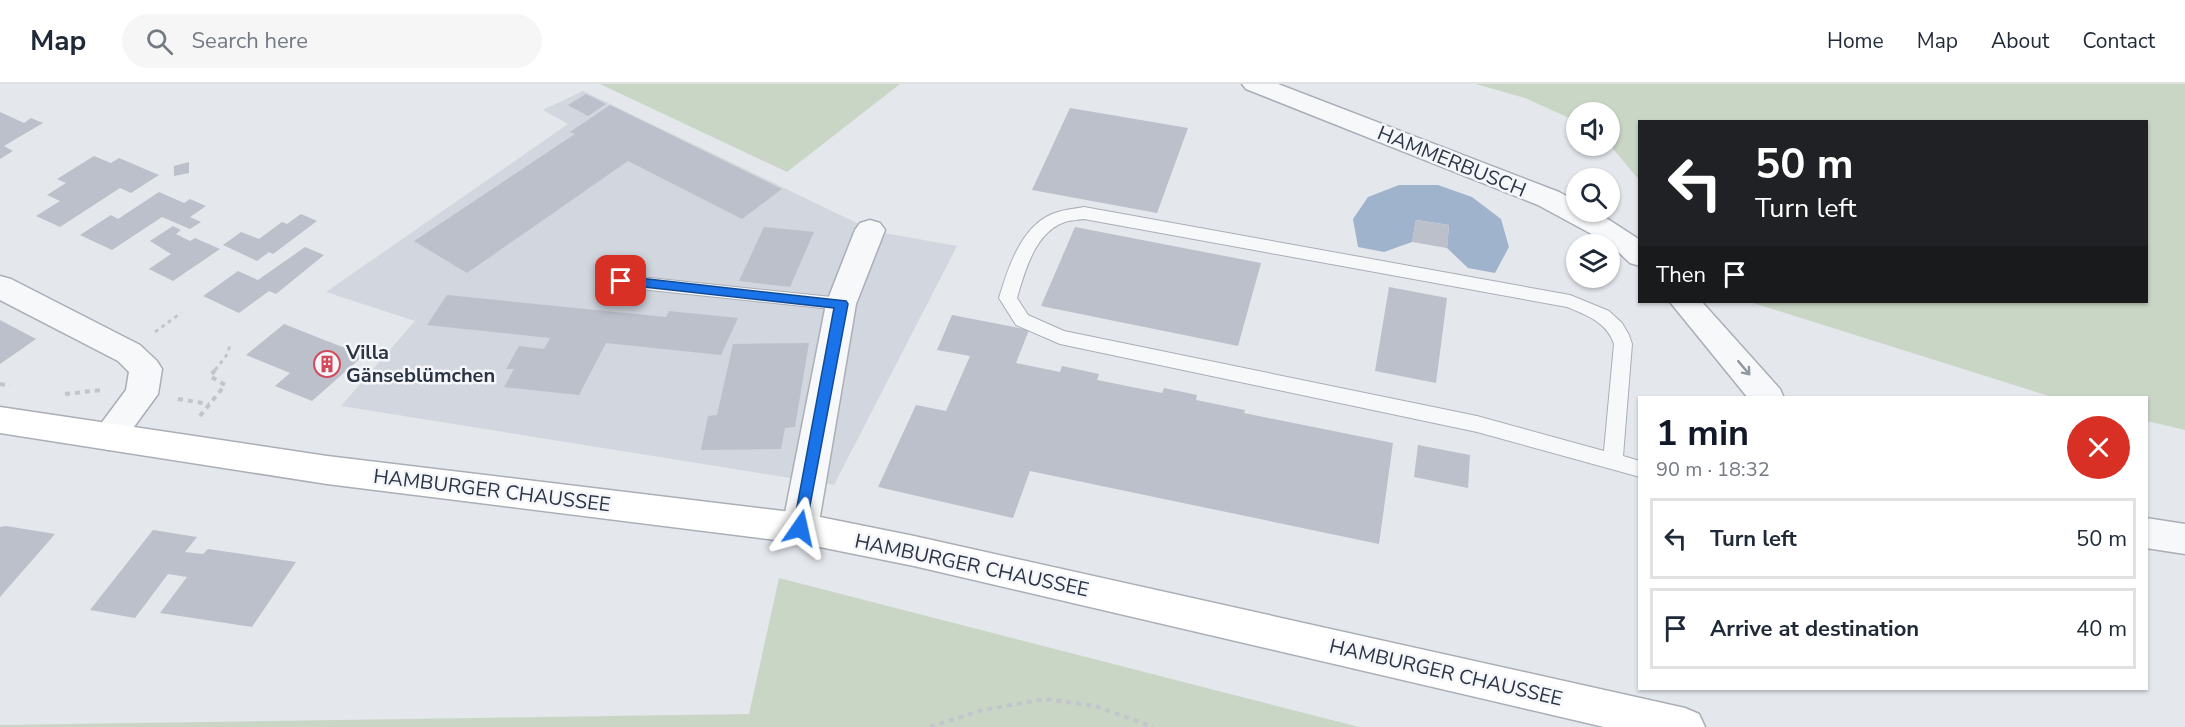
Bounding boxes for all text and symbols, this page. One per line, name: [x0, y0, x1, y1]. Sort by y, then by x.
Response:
search box: [122, 14, 542, 68]
text: Map: [30, 22, 86, 60]
icon: search: [143, 25, 176, 58]
text: Search here: [191, 26, 308, 56]
text: Home: [1827, 27, 1884, 55]
text: Map: [1917, 27, 1958, 55]
text: About: [1991, 27, 2049, 55]
text: Contact: [2082, 27, 2155, 55]
map controls: [1566, 102, 1620, 288]
button: sound: [1566, 102, 1620, 156]
street label: HAMMERBUSCH: [1373, 119, 1530, 204]
text: 50 m: [1755, 136, 1854, 193]
icon: left: [1656, 144, 1734, 222]
button: search: [1566, 168, 1620, 222]
text: Turn left: [1755, 190, 1856, 227]
button: layers: [1566, 234, 1620, 288]
pin: [595, 255, 646, 306]
icon: arrive: [1718, 258, 1751, 291]
text: Then: [1656, 260, 1706, 290]
icon: arrive: [604, 264, 637, 297]
place label: Villa Gänseblümchen: [345, 339, 495, 389]
building icon: Villa Gänseblümchen: [312, 349, 342, 379]
one-way arrow: [1737, 360, 1750, 376]
text: 1 min: [1656, 409, 1749, 458]
button: close: [2067, 416, 2130, 479]
text: 90 m · 18:32: [1656, 456, 1770, 483]
street label: HAMBURGER CHAUSSEE: [372, 463, 612, 518]
position arrow: [768, 496, 832, 560]
icon: left: [1659, 522, 1692, 555]
text: Turn left: [1710, 524, 1797, 554]
text: 50 m: [2076, 524, 2127, 554]
street label: HAMBURGER CHAUSSEE: [852, 527, 1091, 603]
icon: arrive: [1659, 612, 1692, 645]
text: Arrive at destination: [1710, 614, 1919, 644]
text: 40 m: [2076, 614, 2127, 644]
street label: HAMBURGER CHAUSSEE: [1327, 632, 1565, 712]

